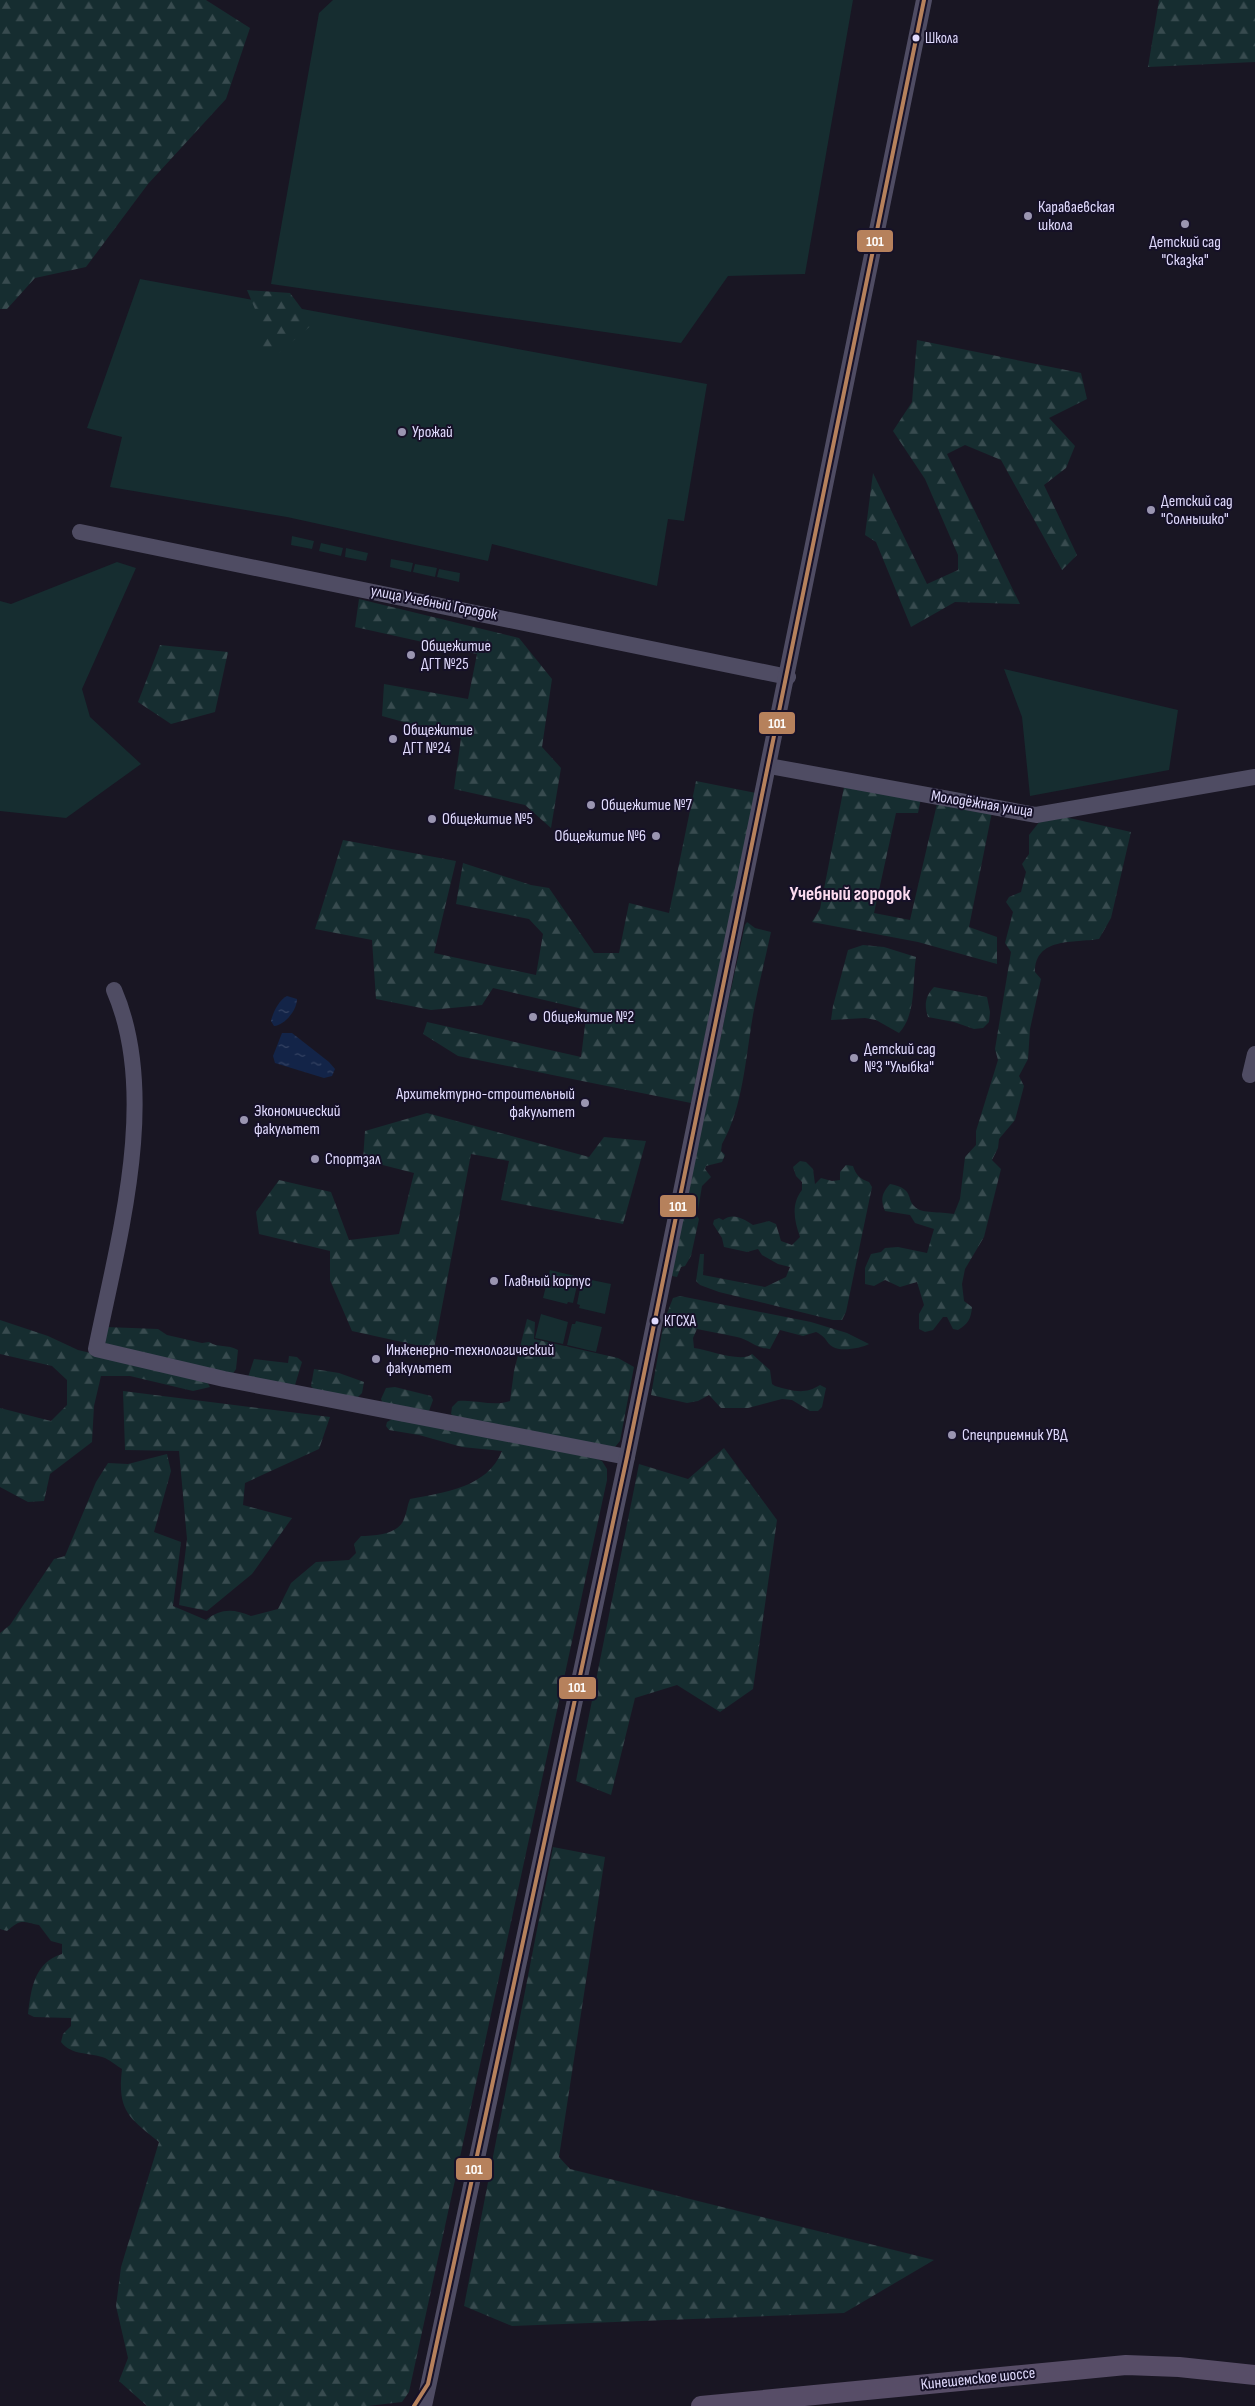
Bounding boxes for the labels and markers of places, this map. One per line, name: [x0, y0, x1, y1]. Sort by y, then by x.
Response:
place label: Школа: [925, 29, 958, 48]
marker: Школа: [911, 33, 921, 43]
place label: Караваевская школа: [1038, 198, 1115, 235]
marker: Караваевская школа: [1022, 210, 1034, 222]
marker: Детский сад "Сказка": [1179, 218, 1191, 230]
place label: Детский сад "Сказка": [1149, 233, 1221, 270]
place label: Урожай: [412, 423, 453, 442]
marker: Урожай: [396, 426, 408, 438]
place label: Детский сад "Солнышко": [1161, 492, 1233, 529]
marker: Детский сад "Солнышко": [1145, 504, 1157, 516]
place label: Общежитие ДГТ №25: [421, 637, 491, 674]
marker: Общежитие ДГТ №25: [405, 649, 417, 661]
place label: Общежитие ДГТ №24: [403, 721, 473, 758]
marker: Общежитие ДГТ №24: [387, 733, 399, 745]
place label: Общежитие №7: [601, 796, 692, 815]
marker: Общежитие №7: [585, 799, 597, 811]
place label: Общежитие №5: [442, 810, 533, 829]
marker: Общежитие №5: [426, 813, 438, 825]
place label: Общежитие №6: [555, 827, 646, 846]
marker: Общежитие №6: [650, 830, 662, 842]
place label: Общежитие №2: [543, 1008, 634, 1027]
marker: Общежитие №2: [527, 1011, 539, 1023]
place label: Детский сад №3 "Улыбка": [864, 1040, 936, 1077]
marker: Детский сад №3 "Улыбка": [848, 1052, 860, 1064]
place label: Архитектурно-строительный факультет: [395, 1085, 575, 1122]
marker: Архитектурно-строительный факультет: [579, 1097, 591, 1109]
place label: Экономический факультет: [254, 1102, 340, 1139]
marker: Экономический факультет: [238, 1114, 250, 1126]
place label: Спортзал: [325, 1150, 381, 1169]
marker: Спортзал: [309, 1153, 321, 1165]
place label: Главный корпус: [504, 1272, 591, 1291]
marker: Главный корпус: [488, 1275, 500, 1287]
place label: КГСХА: [664, 1312, 697, 1331]
marker: КГСХА: [650, 1316, 660, 1326]
place label: Инженерно-технологический факультет: [386, 1341, 554, 1378]
marker: Инженерно-технологический факультет: [370, 1353, 382, 1365]
place label: Спецприемник УВД: [962, 1426, 1068, 1445]
marker: Спецприемник УВД: [946, 1429, 958, 1441]

